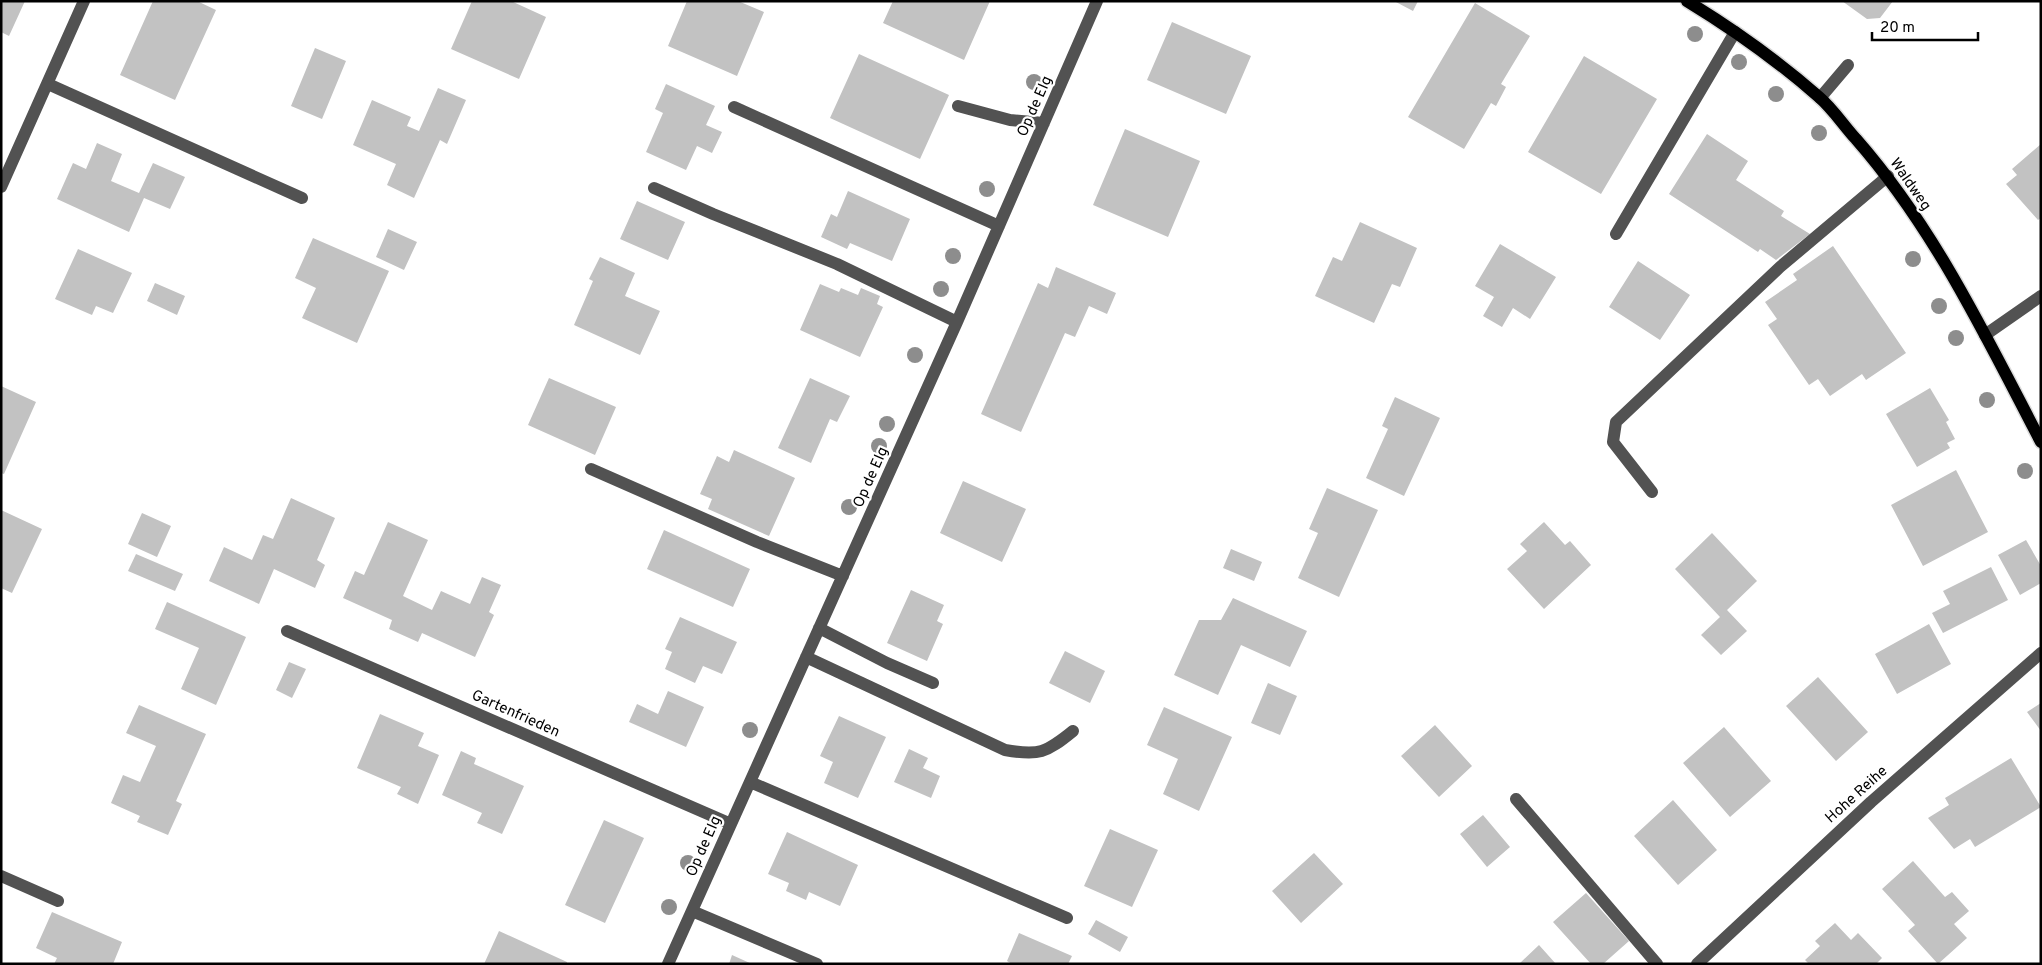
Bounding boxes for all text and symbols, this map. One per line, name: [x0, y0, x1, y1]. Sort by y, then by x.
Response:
scale bar: [1872, 10, 1978, 42]
text: 20 m: [1880, 19, 1915, 38]
street label: Op de Elg: [1014, 73, 1057, 140]
street label: Waldweg: [1885, 155, 1935, 215]
street label: Op de Elg: [850, 444, 893, 511]
street label: Gartenfrieden: [468, 686, 562, 742]
street label: Hohe Reihe: [1822, 762, 1892, 828]
street label: Op de Elg: [683, 813, 726, 880]

